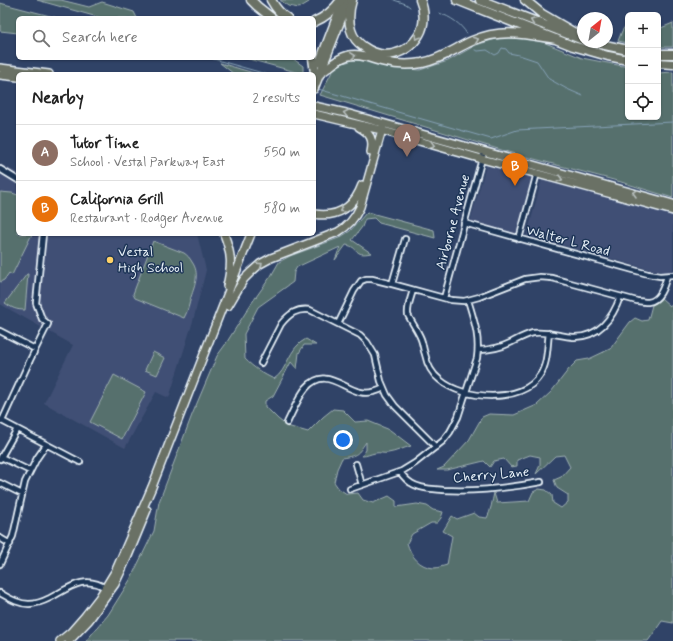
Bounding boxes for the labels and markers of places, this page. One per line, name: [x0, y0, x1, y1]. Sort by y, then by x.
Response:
pin: A: [394, 124, 420, 157]
pin: B: [502, 153, 528, 186]
place label: Vestal High School: [118, 243, 183, 279]
marker: Vestal High School: [105, 255, 115, 265]

